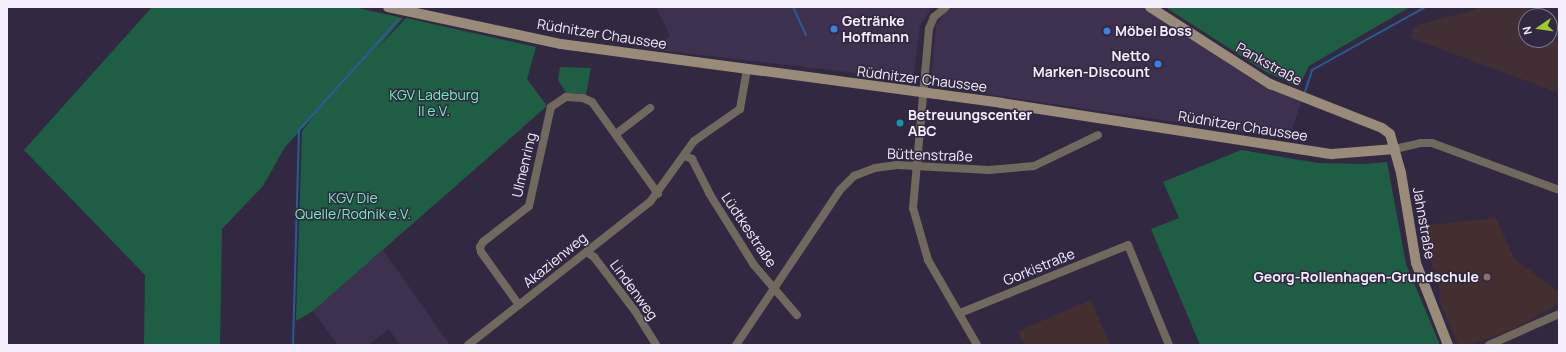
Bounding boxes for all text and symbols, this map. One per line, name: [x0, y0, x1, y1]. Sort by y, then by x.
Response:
north arrow: [1518, 8, 1558, 48]
place label: Getränke Hoffmann: [842, 13, 909, 46]
street label: Rüdnitzer Chaussee: [536, 15, 668, 53]
place label: Möbel Boss: [1115, 23, 1192, 39]
marker: Getränke Hoffmann: [829, 24, 839, 34]
text: N: [1519, 25, 1535, 36]
marker: Möbel Boss: [1102, 26, 1112, 36]
street label: Pankstraße: [1233, 39, 1305, 89]
place label: Netto Marken-Discount: [1033, 48, 1150, 80]
marker: Netto Marken-Discount: [1153, 59, 1163, 69]
street label: Rüdnitzer Chaussee: [856, 63, 988, 95]
park label: KGV Ladeburg II e.V.: [389, 87, 479, 120]
place label: Betreuungscenter ABC: [908, 107, 1032, 140]
street label: Rüdnitzer Chaussee: [1177, 107, 1309, 145]
marker: Betreuungscenter ABC: [895, 118, 905, 128]
street label: Ulmenring: [508, 131, 540, 199]
street label: Büttenstraße: [887, 145, 973, 165]
street label: Jahnstraße: [1409, 186, 1439, 260]
street label: Lüdtkestraße: [718, 189, 780, 271]
park label: KGV Die Quelle/Rodnik e.V.: [295, 190, 411, 222]
street label: Akazienweg: [520, 229, 590, 291]
street label: Gorkistraße: [1001, 245, 1077, 289]
street label: Lindenweg: [607, 257, 661, 323]
place label: Georg-Rollenhagen-Grundschule: [1253, 269, 1479, 285]
marker: Georg-Rollenhagen-Grundschule: [1482, 272, 1492, 282]

